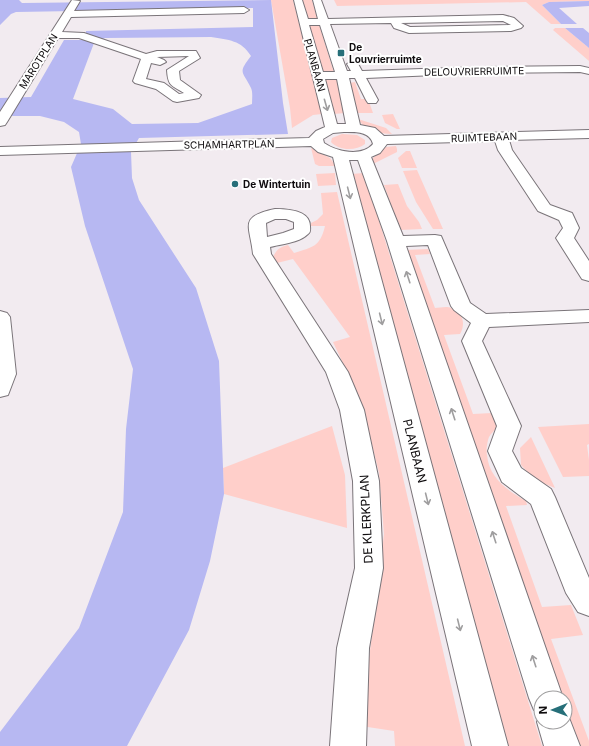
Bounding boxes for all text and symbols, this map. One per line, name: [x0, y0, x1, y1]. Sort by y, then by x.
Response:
street label: MAROTPLAN: [16, 31, 60, 91]
street label: PLANBAAN: [302, 37, 328, 93]
place label: De Louvrierruimte: [349, 41, 422, 65]
marker: De Louvrierruimte: [336, 48, 346, 58]
street label: DELOUVRIERRUIMTE: [424, 64, 524, 78]
one-way arrow: [323, 99, 331, 112]
street label: RUIMTEBAAN: [451, 130, 517, 144]
street label: SCHAMHARTPLAN: [184, 137, 274, 151]
place label: De Wintertuin: [243, 178, 310, 190]
marker: De Wintertuin: [230, 179, 240, 189]
one-way arrow: [346, 186, 353, 199]
one-way arrow: [404, 271, 411, 284]
one-way arrow: [378, 312, 385, 325]
one-way arrow: [449, 408, 456, 421]
street label: PLANBAAN: [400, 417, 430, 485]
street label: DE KLERKPLAN: [356, 474, 376, 564]
one-way arrow: [424, 492, 431, 505]
one-way arrow: [489, 532, 497, 544]
one-way arrow: [456, 618, 464, 631]
one-way arrow: [530, 655, 537, 668]
north arrow: [533, 690, 573, 730]
text: N: [536, 706, 550, 714]

